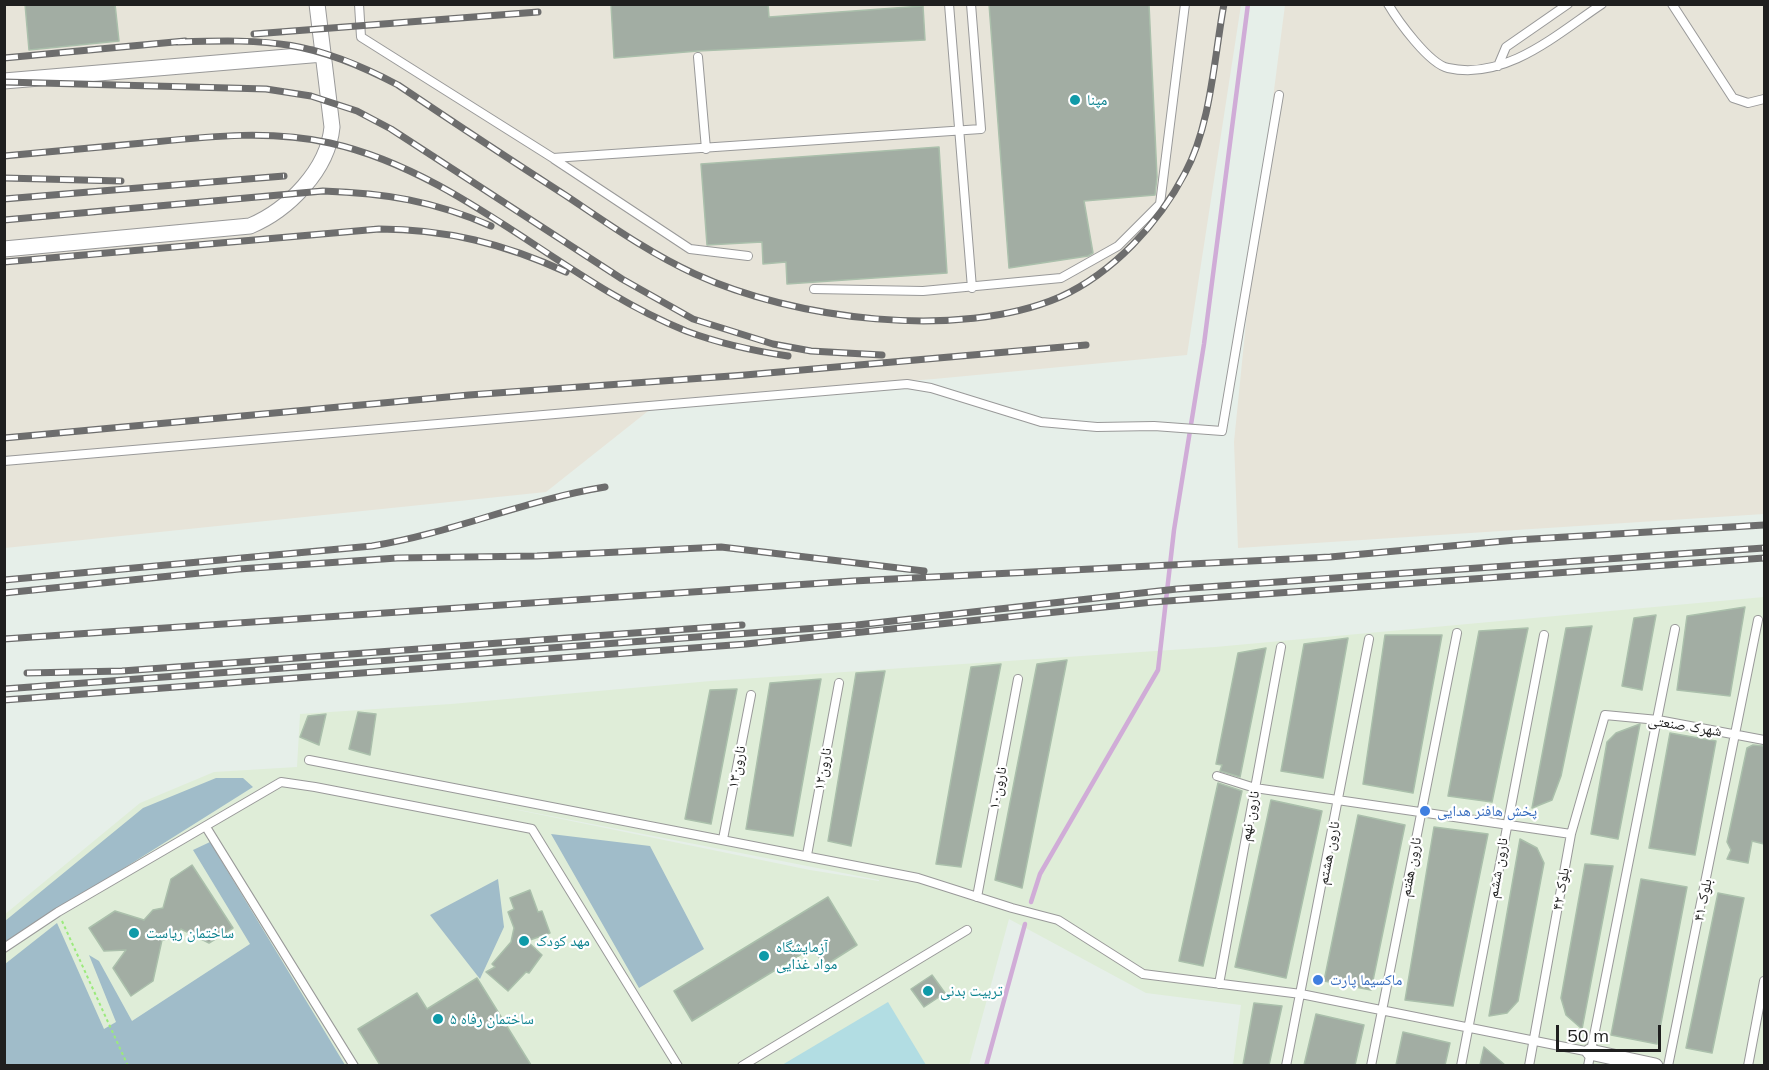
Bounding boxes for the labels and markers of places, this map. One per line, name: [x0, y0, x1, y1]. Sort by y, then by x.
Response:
place label: مپنا: [1087, 91, 1107, 109]
marker: مپنا: [1068, 93, 1082, 107]
place label: پخش هافنر هدایی: [1437, 802, 1537, 820]
marker: پخش هافنر هدایی: [1418, 804, 1432, 818]
place label: ساختمان ریاست: [146, 924, 234, 942]
marker: ساختمان ریاست: [127, 926, 141, 940]
place label: مهد کودک: [536, 932, 590, 950]
marker: مهد کودک: [517, 934, 531, 948]
place label: آزمایشگاه مواد غذایی: [776, 938, 837, 973]
marker: آزمایشگاه مواد غذایی: [757, 949, 771, 963]
place label: ماکسیما پارت: [1330, 971, 1402, 989]
marker: ماکسیما پارت: [1311, 973, 1325, 987]
place label: تربیت بدنی: [940, 982, 1003, 1000]
marker: تربیت بدنی: [921, 984, 935, 998]
place label: ۵ ساختمان رفاه: [450, 1010, 534, 1028]
marker: ۵ ساختمان رفاه: [431, 1012, 445, 1026]

